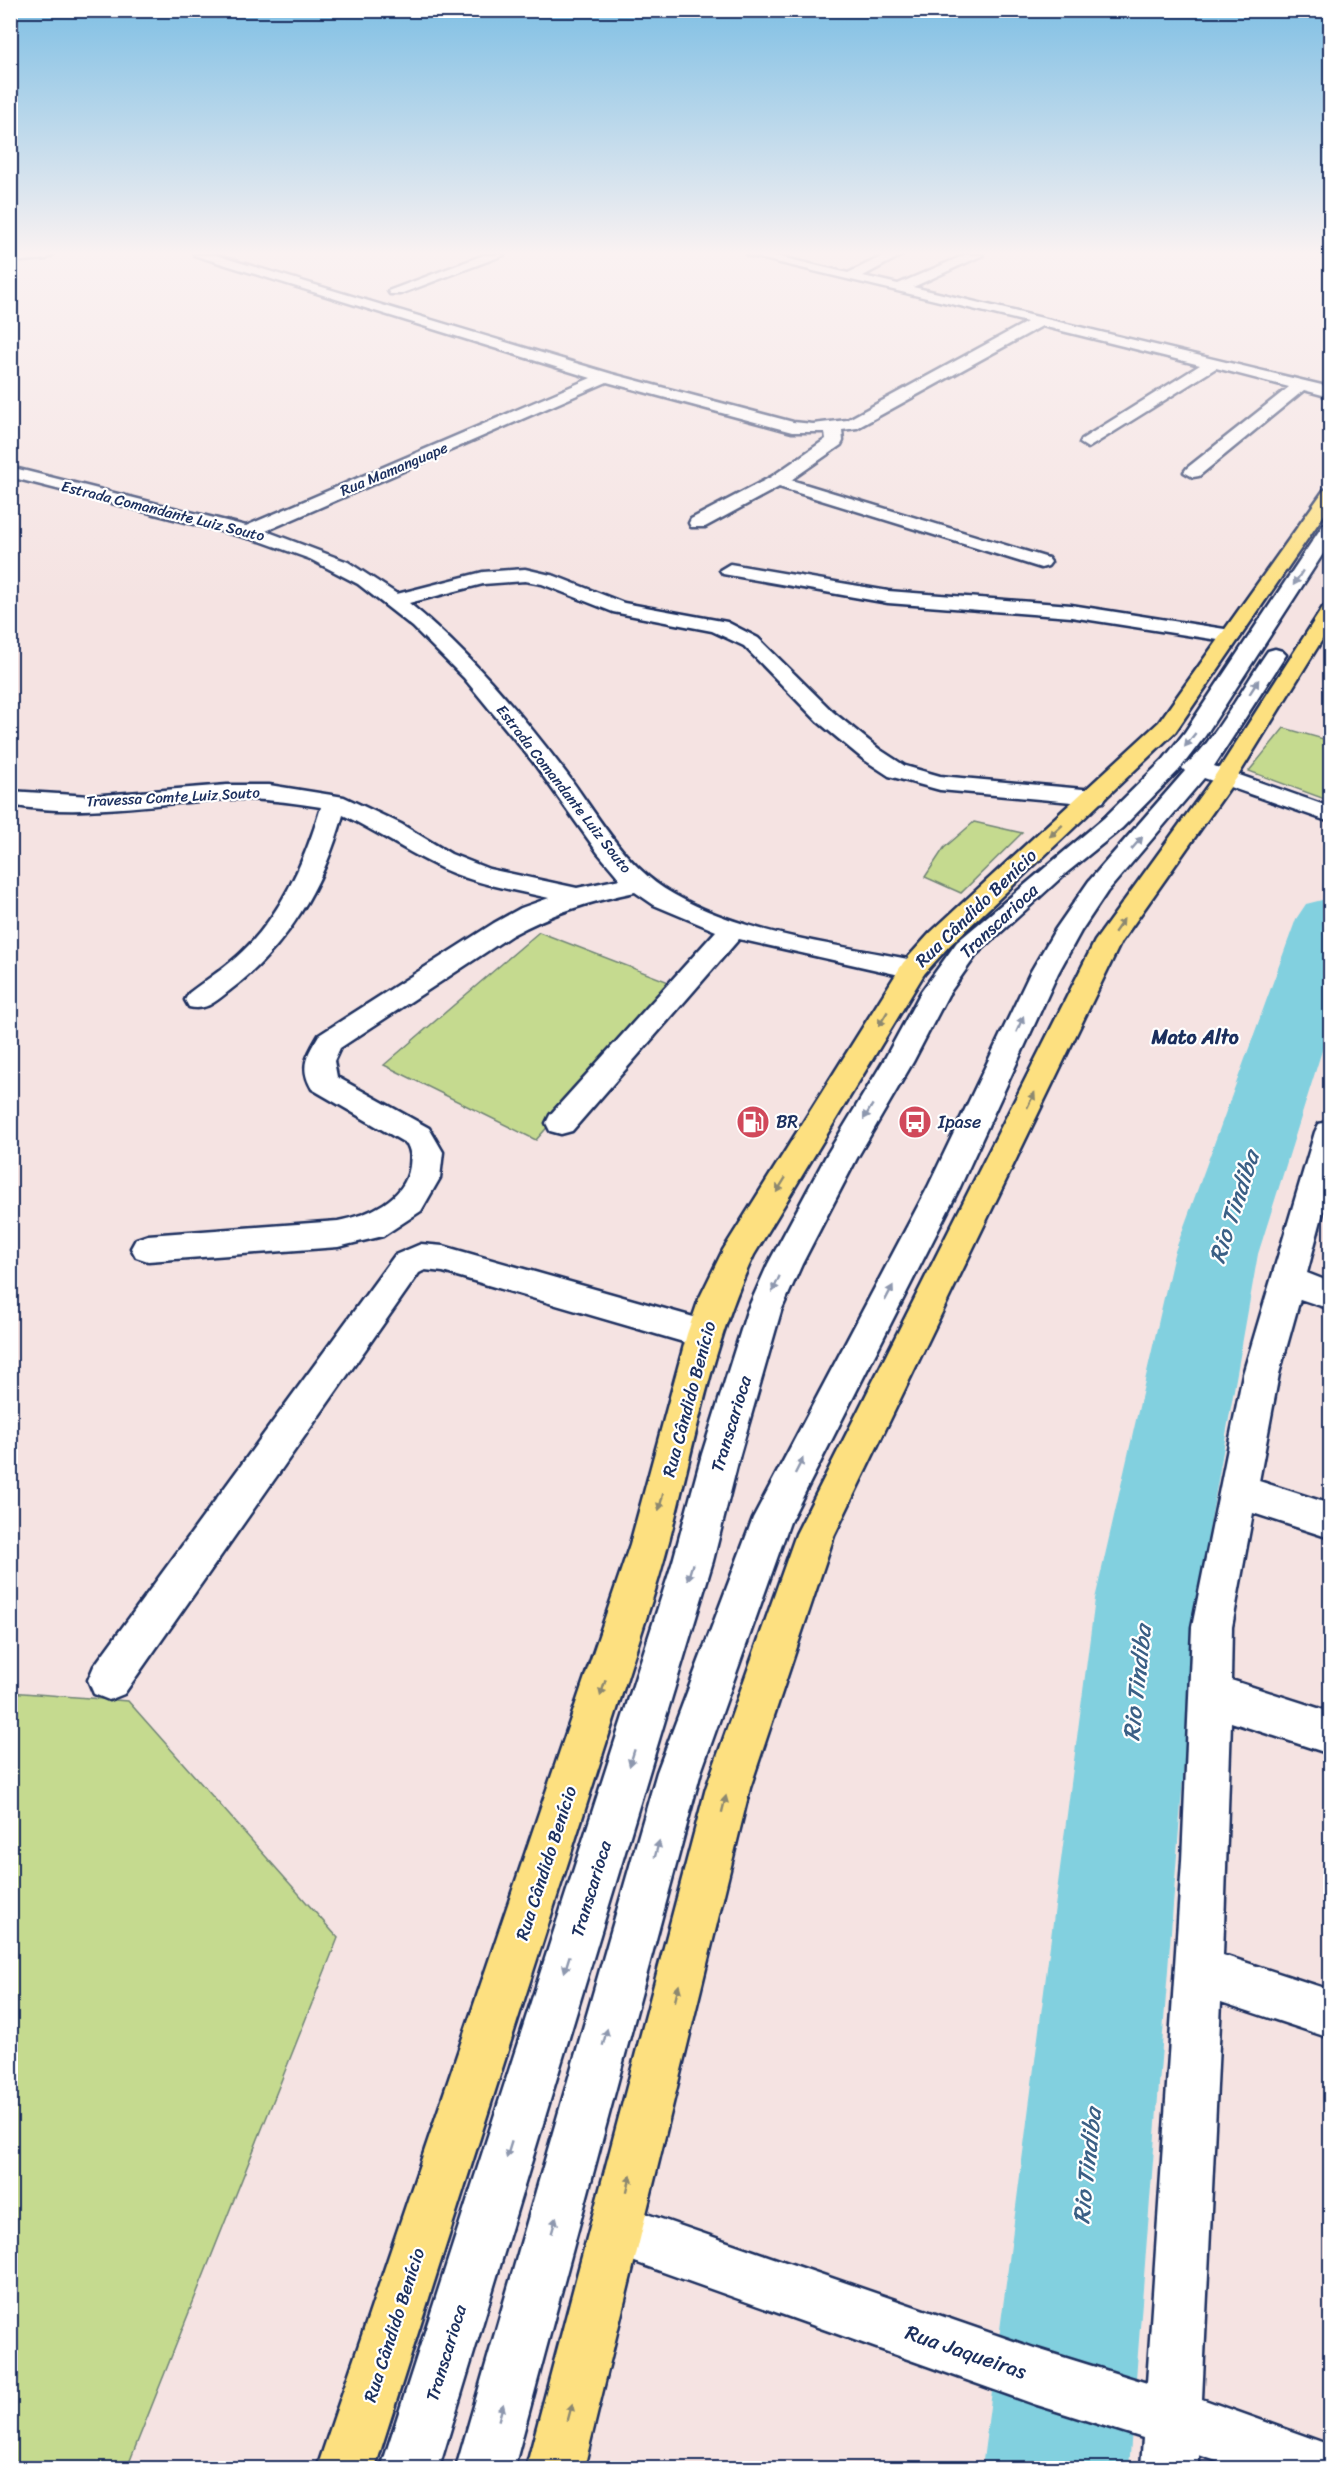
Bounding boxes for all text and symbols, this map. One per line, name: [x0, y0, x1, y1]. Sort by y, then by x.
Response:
street label: Rua Mamanguape: [336, 434, 452, 503]
street label: Estrada Comandante Luiz Souto: [59, 473, 268, 549]
one-way arrow: [1293, 570, 1304, 586]
one-way arrow: [1248, 679, 1259, 695]
street label: Estrada Comandante Luiz Souto: [490, 699, 639, 880]
one-way arrow: [1185, 733, 1197, 748]
street label: Travessa Comte Luiz Souto: [85, 779, 261, 815]
one-way arrow: [1049, 824, 1064, 838]
one-way arrow: [1130, 836, 1143, 851]
street label: Rua Cândido Benício: [907, 841, 1045, 975]
street label: Transcarioca: [952, 875, 1047, 967]
one-way arrow: [1113, 919, 1125, 935]
one-way arrow: [878, 1011, 888, 1028]
one-way arrow: [1016, 1015, 1026, 1033]
district label: Mato Alto: [1150, 1020, 1239, 1055]
one-way arrow: [1026, 1092, 1035, 1109]
fuel station icon: BR: [735, 1104, 771, 1140]
one-way arrow: [863, 1104, 873, 1121]
bus stop icon: Ipase: [897, 1104, 933, 1140]
place label: BR: [776, 1106, 798, 1138]
place label: Ipase: [937, 1106, 981, 1138]
water label: Rio Tindiba: [1196, 1143, 1273, 1269]
one-way arrow: [775, 1177, 786, 1193]
one-way arrow: [771, 1275, 780, 1293]
one-way arrow: [884, 1284, 894, 1301]
street label: Rua Cândido Benício: [653, 1317, 725, 1481]
street label: Transcarioca: [701, 1371, 761, 1476]
one-way arrow: [794, 1457, 804, 1474]
one-way arrow: [656, 1493, 666, 1511]
one-way arrow: [685, 1563, 694, 1581]
water label: Rio Tindiba: [1110, 1620, 1164, 1743]
one-way arrow: [598, 1679, 607, 1697]
one-way arrow: [627, 1749, 636, 1767]
street label: Rua Cândido Benício: [506, 1782, 586, 1944]
one-way arrow: [719, 1795, 729, 1813]
street label: Transcarioca: [561, 1836, 621, 1941]
one-way arrow: [653, 1840, 663, 1858]
one-way arrow: [562, 1955, 572, 1973]
one-way arrow: [672, 1984, 682, 2003]
one-way arrow: [601, 2027, 611, 2046]
water label: Rio Tindiba: [1060, 2103, 1114, 2226]
one-way arrow: [504, 2141, 513, 2159]
one-way arrow: [625, 2173, 635, 2192]
one-way arrow: [549, 2215, 559, 2234]
street label: Rua Cândido Benício: [354, 2244, 434, 2406]
street label: Transcarioca: [416, 2300, 476, 2405]
street label: Rua Jaqueiras: [900, 2313, 1032, 2391]
one-way arrow: [497, 2403, 506, 2421]
one-way arrow: [566, 2403, 575, 2421]

